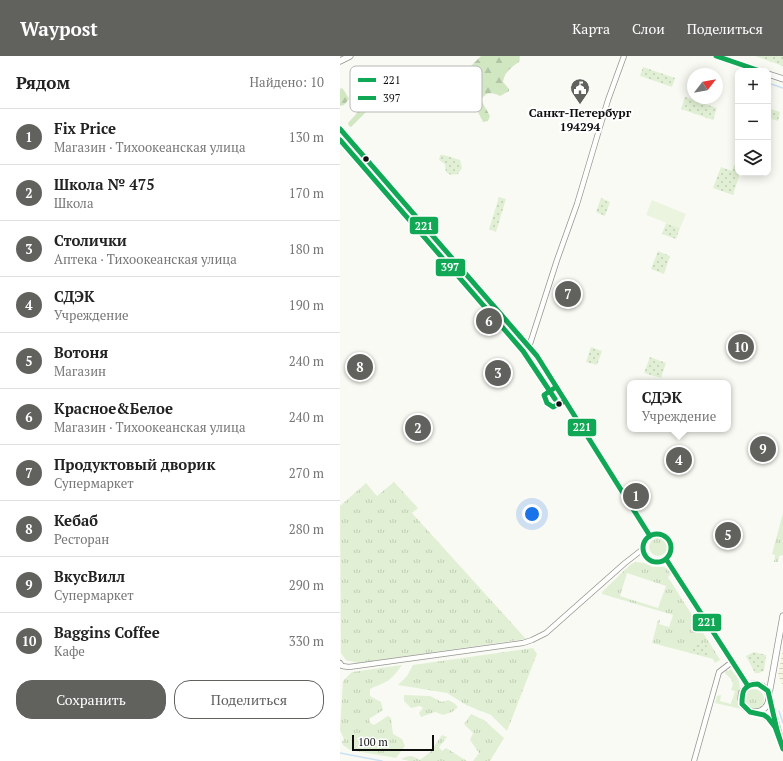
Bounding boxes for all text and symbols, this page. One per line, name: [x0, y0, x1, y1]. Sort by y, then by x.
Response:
text: Waypost: [20, 16, 98, 41]
text: Карта: [572, 19, 610, 38]
text: Слои: [632, 19, 665, 38]
text: Поделиться: [687, 19, 763, 38]
legend: [350, 66, 482, 112]
north arrow: [687, 68, 723, 104]
map controls: [735, 68, 771, 176]
button: +: [735, 68, 771, 104]
text: Рядом: [16, 71, 70, 94]
text: Найдено: 10: [250, 73, 324, 91]
text: 221: [383, 73, 401, 87]
public building icon: Санкт-Петербург 194294: [569, 77, 591, 105]
text: 397: [383, 91, 401, 105]
button: −: [735, 104, 771, 140]
place label: Санкт-Петербург 194294: [529, 105, 632, 134]
text: Fix Price: [54, 118, 116, 138]
text: 1: [25, 128, 33, 146]
text: 130 m: [289, 128, 324, 146]
text: Магазин · Тихоокеанская улица: [54, 138, 246, 156]
button: layers: [735, 140, 771, 176]
unlabelled marker: [361, 154, 371, 164]
text: Школа № 475: [54, 174, 155, 194]
text: 2: [25, 184, 33, 202]
text: 170 m: [289, 184, 324, 202]
text: Школа: [54, 194, 93, 212]
line badge: 221: [409, 216, 439, 235]
text: 221: [415, 219, 433, 233]
text: Столички: [54, 230, 127, 250]
text: 3: [25, 240, 33, 258]
text: 180 m: [289, 240, 324, 258]
text: Аптека · Тихоокеанская улица: [54, 250, 237, 268]
line badge: 397: [435, 258, 466, 277]
text: 397: [441, 260, 459, 274]
pin: 7: [555, 279, 581, 309]
text: СДЭК: [54, 286, 95, 306]
text: 4: [25, 296, 33, 314]
text: 190 m: [289, 296, 324, 314]
text: Учреждение: [54, 306, 129, 324]
pin: 6: [476, 306, 502, 336]
pin: 10: [728, 332, 754, 362]
text: Вотоня: [54, 342, 108, 362]
text: 5: [25, 352, 33, 370]
text: 240 m: [289, 352, 324, 370]
pin: 8: [347, 352, 373, 382]
pin: 3: [485, 358, 511, 388]
text: Магазин: [54, 362, 106, 380]
popup: [627, 380, 731, 432]
text: СДЭК: [642, 387, 682, 407]
text: Красное&Белое: [54, 398, 173, 418]
unlabelled marker: [554, 399, 564, 409]
text: Учреждение: [642, 407, 716, 425]
text: 6: [25, 408, 33, 426]
text: 240 m: [289, 408, 324, 426]
pin: 2: [405, 413, 431, 443]
text: Магазин · Тихоокеанская улица: [54, 418, 246, 436]
line badge: 221: [567, 418, 597, 437]
text: 221: [573, 420, 591, 434]
pin: 9: [750, 434, 776, 464]
pin: 4: [666, 445, 692, 475]
text: Продуктовый дворик: [54, 454, 215, 474]
text: 7: [25, 464, 33, 482]
text: 270 m: [289, 464, 324, 482]
text: Супермаркет: [54, 474, 134, 492]
pin: 1: [623, 481, 649, 511]
your location: [522, 504, 542, 524]
text: Кебаб: [54, 510, 98, 530]
text: 8: [25, 520, 33, 538]
text: 280 m: [289, 520, 324, 538]
pin: 5: [715, 520, 741, 550]
text: Ресторан: [54, 530, 109, 548]
text: ВкусВилл: [54, 566, 125, 586]
text: 9: [25, 576, 33, 594]
text: 290 m: [289, 576, 324, 594]
text: Супермаркет: [54, 586, 134, 604]
line badge: 221: [692, 613, 722, 632]
text: 221: [698, 615, 716, 629]
text: Baggins Coffee: [54, 622, 160, 642]
text: 10: [22, 632, 36, 650]
text: 330 m: [289, 632, 324, 650]
text: Кафе: [54, 642, 85, 660]
button: Сохранить: [16, 680, 166, 719]
button: Поделиться: [174, 680, 324, 719]
scale bar: [352, 733, 434, 752]
text: 100 m: [358, 735, 388, 749]

